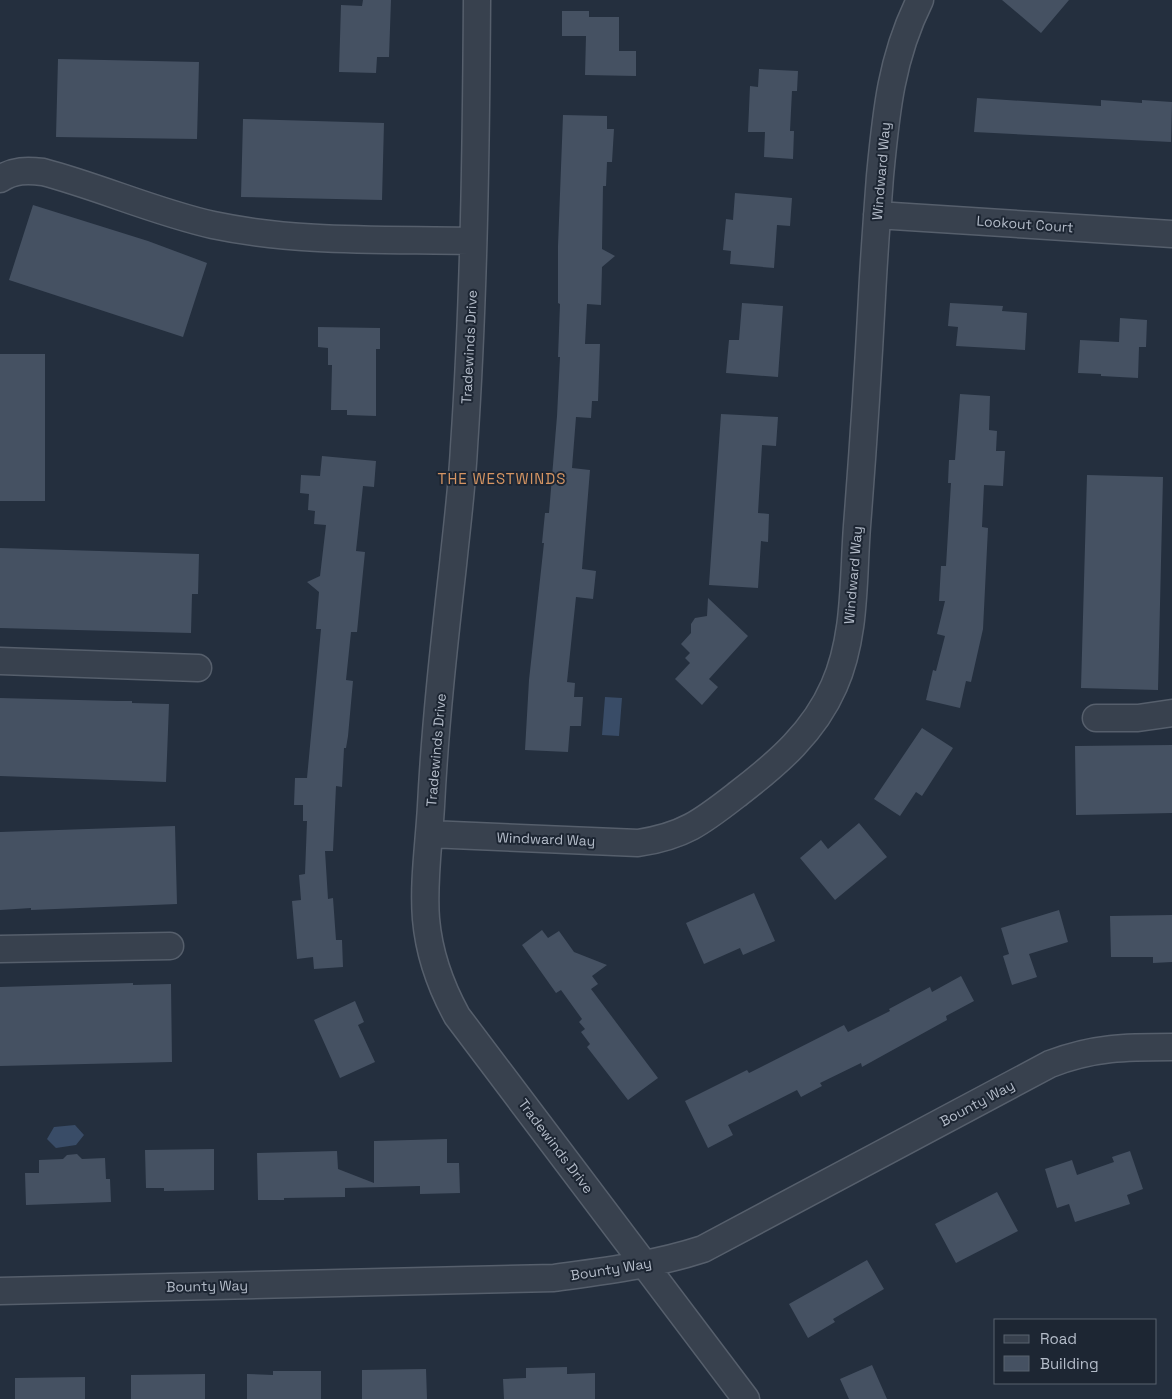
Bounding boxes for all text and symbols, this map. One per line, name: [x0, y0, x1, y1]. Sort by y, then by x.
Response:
street label: Windward Way: [868, 121, 894, 221]
street label: Lookout Court: [976, 212, 1074, 236]
street label: Tradewinds Drive: [457, 290, 481, 404]
district label: THE WESTWINDS: [438, 469, 566, 488]
street label: Windward Way: [840, 525, 866, 625]
street label: Tradewinds Drive: [422, 692, 450, 808]
street label: Windward Way: [496, 828, 596, 850]
street label: Bounty Way: [937, 1076, 1017, 1130]
street label: Tradewinds Drive: [515, 1095, 597, 1197]
street label: Bounty Way: [569, 1254, 653, 1284]
street label: Bounty Way: [166, 1276, 248, 1296]
legend: [994, 1319, 1157, 1384]
text: Road: [1040, 1329, 1077, 1348]
text: Building: [1040, 1354, 1099, 1373]

